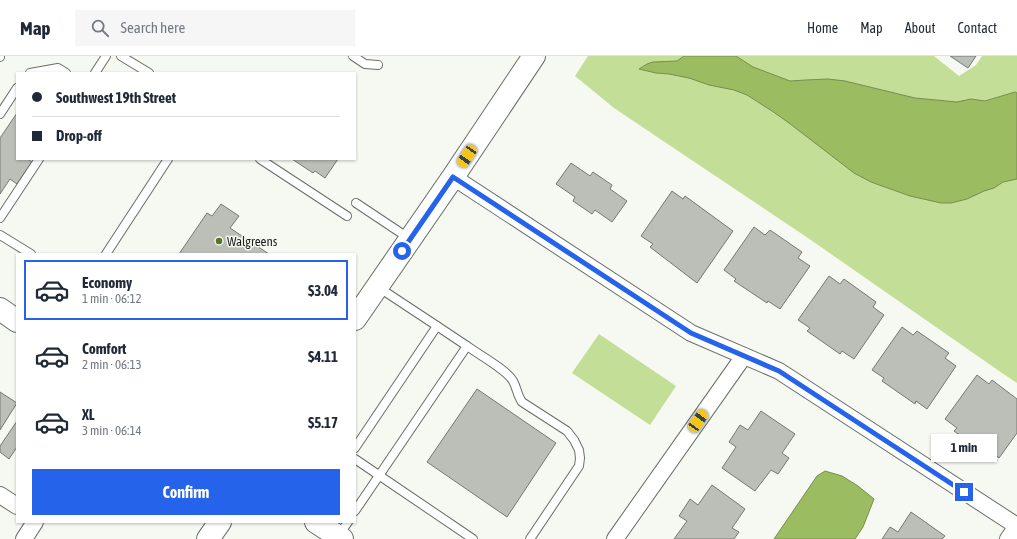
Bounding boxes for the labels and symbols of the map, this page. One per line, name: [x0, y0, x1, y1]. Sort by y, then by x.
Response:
car: [455, 143, 479, 169]
place label: Walgreens: [227, 234, 278, 249]
marker: Walgreens: [214, 236, 224, 246]
route start: [393, 242, 411, 260]
car: [686, 408, 710, 434]
callout: 1 min: [931, 434, 997, 462]
route end: [955, 483, 973, 501]

